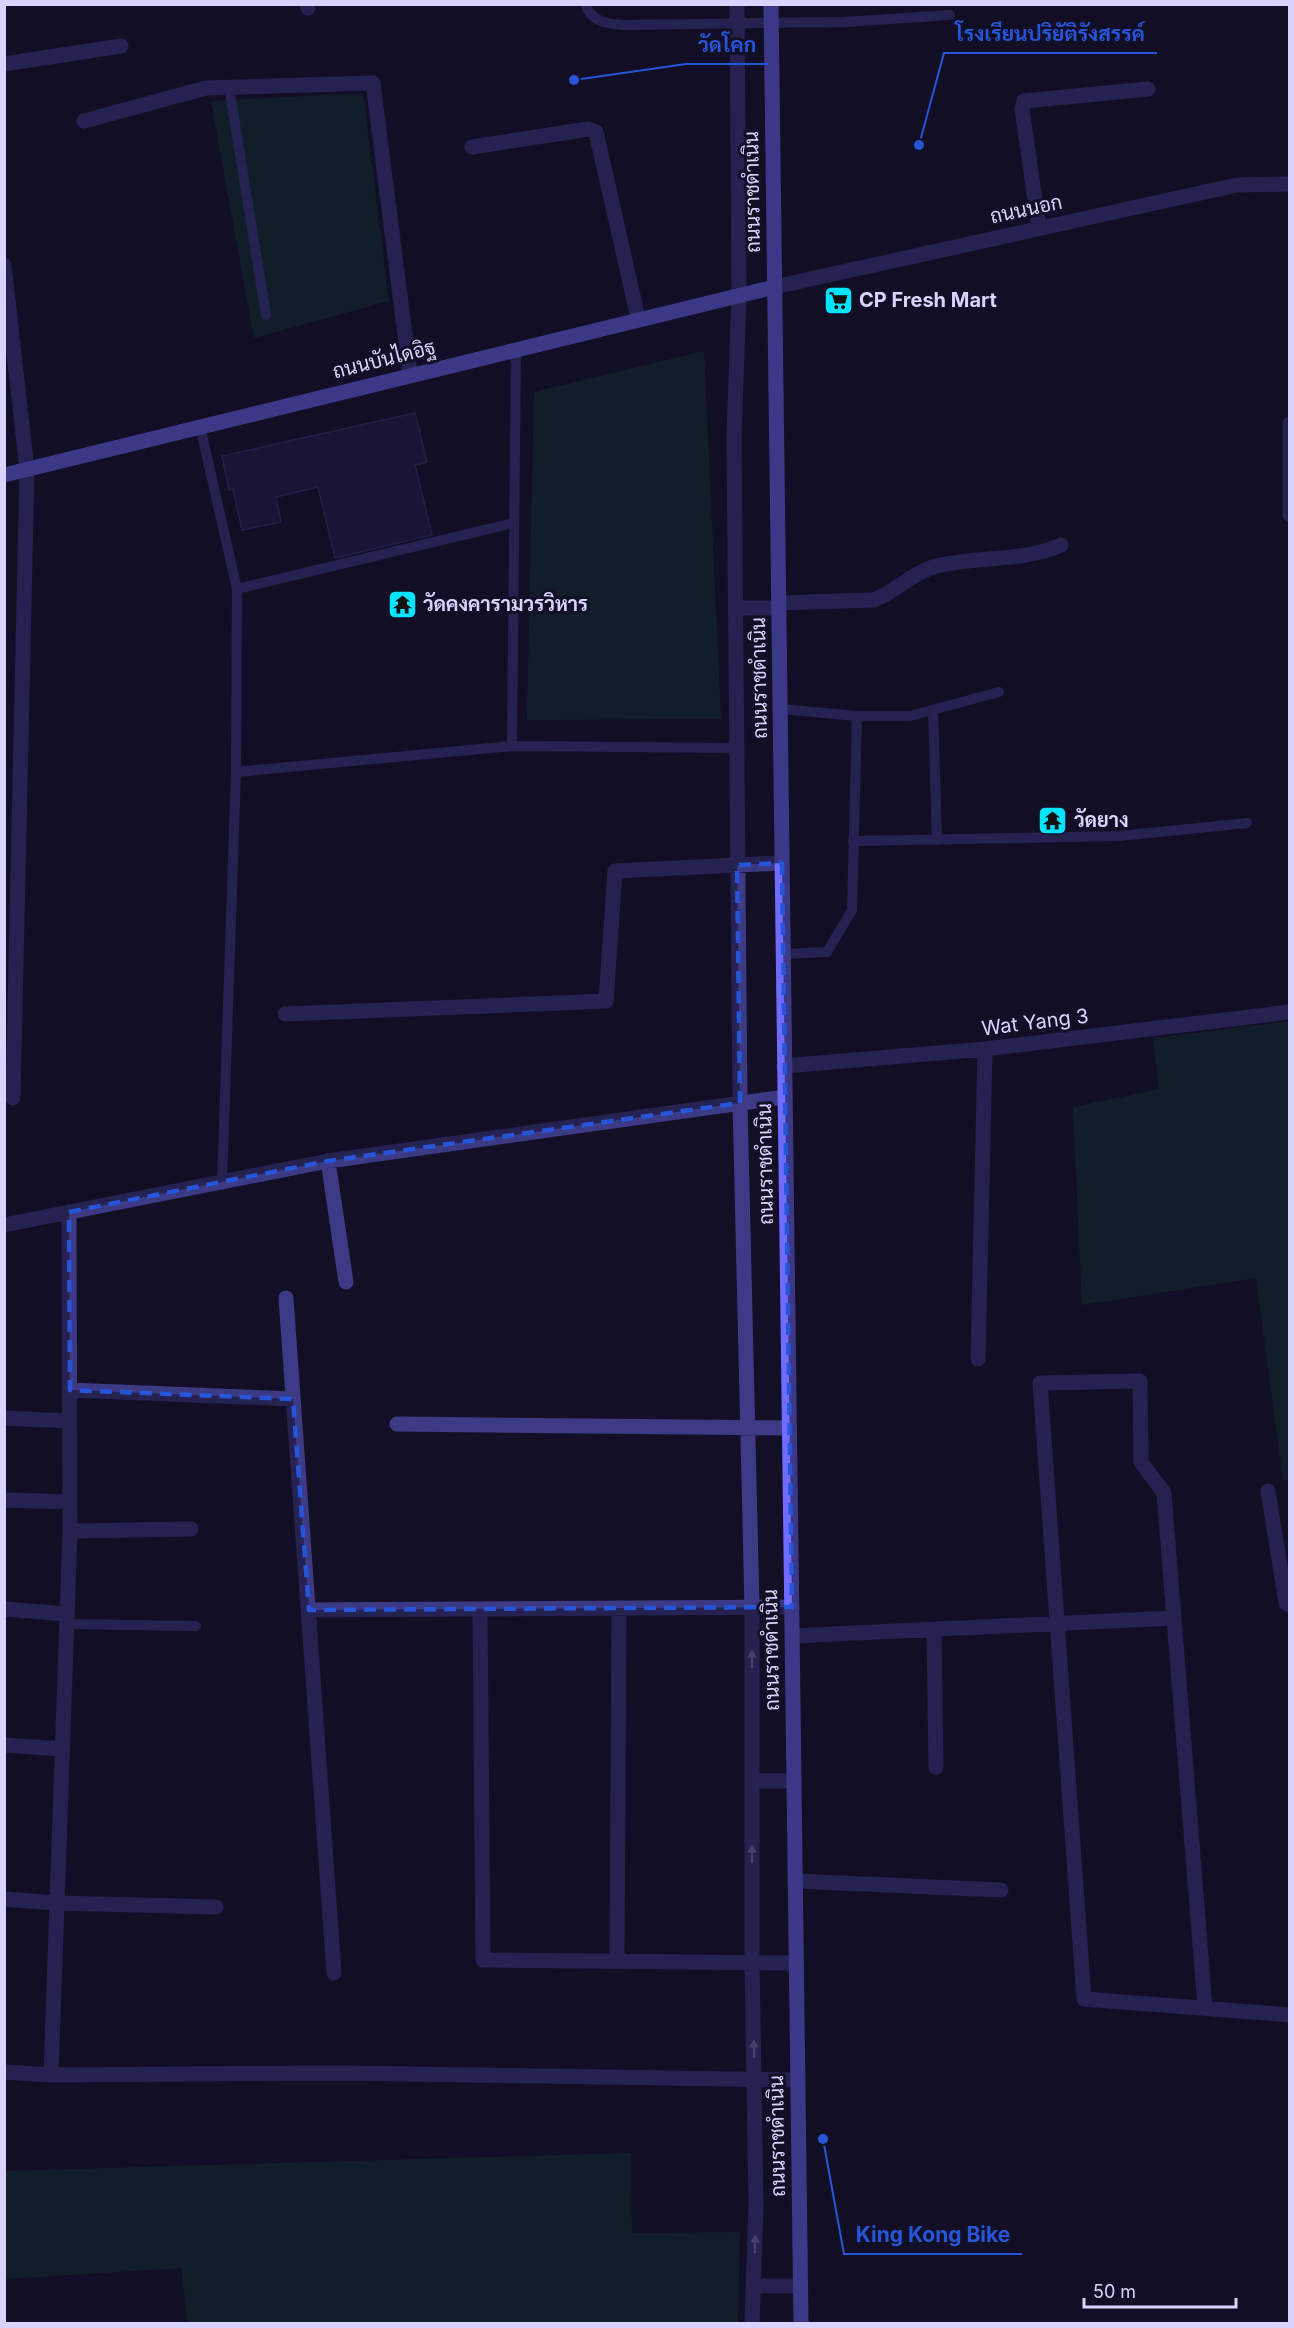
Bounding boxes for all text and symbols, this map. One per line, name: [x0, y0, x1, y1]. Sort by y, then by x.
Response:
callout: โรงเรียนปริยัติรังสรรค์: [944, 14, 1157, 53]
text: โรงเรียนปริยัติรังสรรค์: [953, 20, 1146, 46]
callout: วัดโคก: [686, 25, 768, 64]
text: วัดโคก: [698, 31, 756, 57]
street label: ถนนราชดำเนิน: [739, 131, 765, 253]
street label: ถนนนอก: [988, 190, 1064, 228]
supermarket icon: CP Fresh Mart: [822, 284, 854, 316]
place label: CP Fresh Mart: [859, 288, 997, 312]
street label: ถนนบันไดอิฐ: [330, 334, 438, 384]
temple icon: วัดคงคารามวรวิหาร: [386, 588, 418, 620]
place label: วัดคงคารามวรวิหาร: [423, 591, 588, 616]
street label: ถนนราชดำเนิน: [746, 617, 772, 739]
temple icon: วัดยาง: [1037, 804, 1069, 836]
place label: วัดยาง: [1074, 807, 1129, 832]
street label: Wat Yang 3: [980, 1004, 1090, 1040]
street label: ถนนราชดำเนิน: [752, 1103, 778, 1225]
street label: ถนนราชดำเนิน: [758, 1589, 784, 1711]
one-way arrow: [747, 1650, 757, 1669]
one-way arrow: [747, 1845, 757, 1864]
one-way arrow: [749, 2040, 759, 2059]
street label: ถนนราชดำเนิน: [764, 2075, 790, 2197]
callout: King Kong Bike: [844, 2215, 1022, 2254]
text: King Kong Bike: [856, 2222, 1010, 2247]
one-way arrow: [750, 2235, 760, 2254]
scale bar: [1084, 2271, 1236, 2309]
text: 50 m: [1093, 2281, 1136, 2302]

